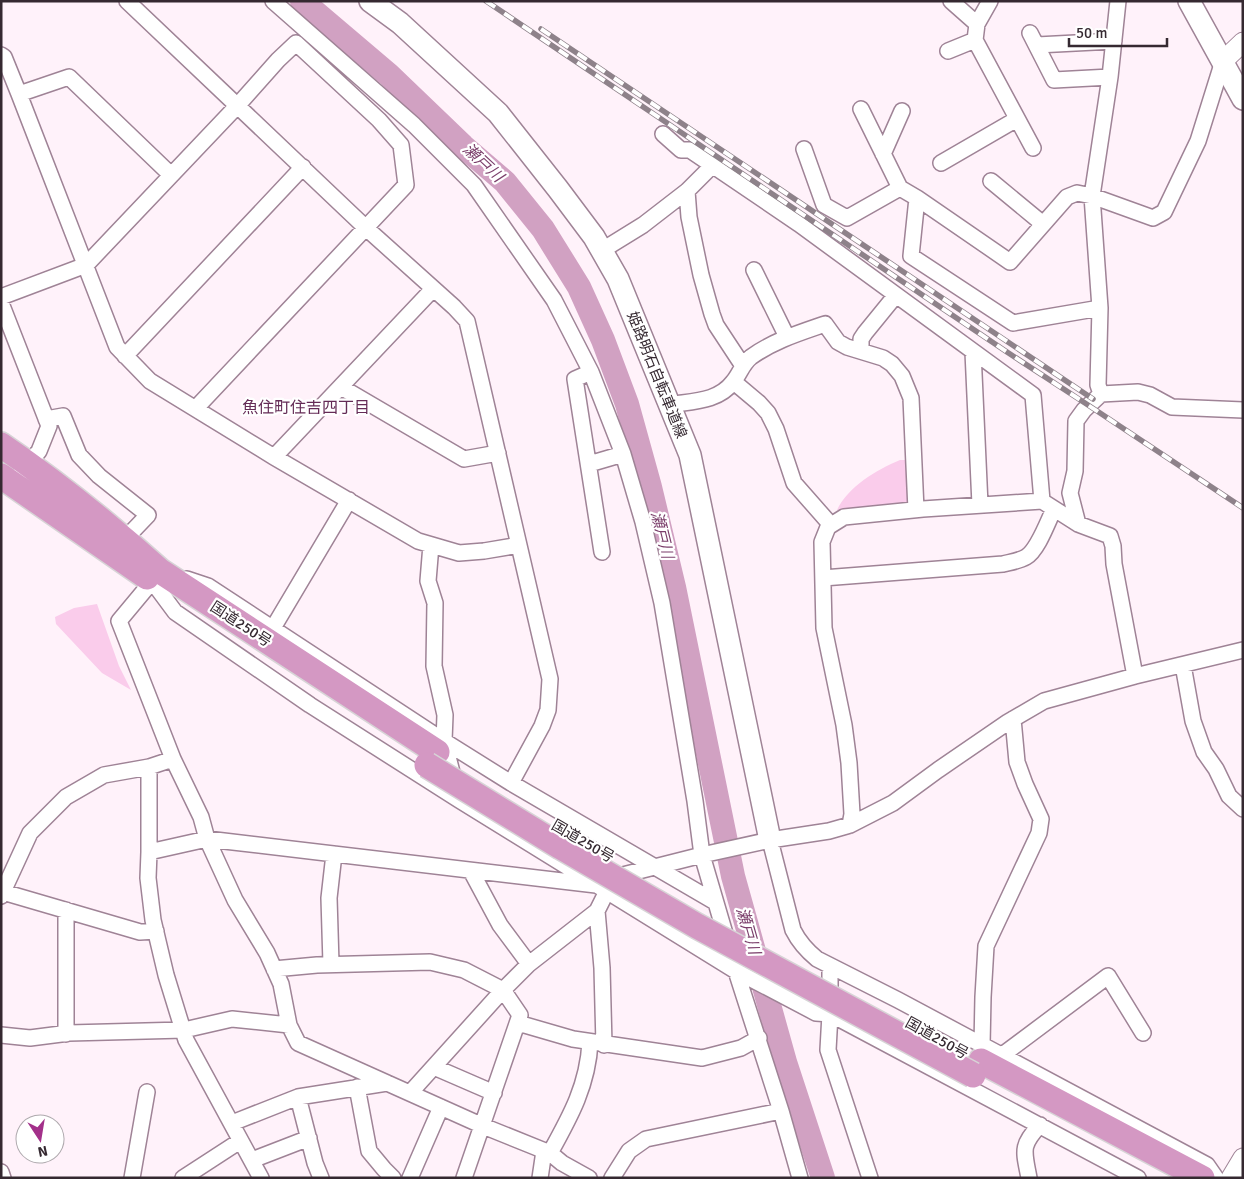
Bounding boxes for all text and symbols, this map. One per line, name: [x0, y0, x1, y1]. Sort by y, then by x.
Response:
scale bar: [1069, 15, 1166, 47]
text: 50 m: [1076, 24, 1107, 42]
water label: 瀬戸川: [459, 139, 509, 188]
street label: 姫路明石自転車道線: [623, 309, 691, 441]
district label: 魚住町住吉四丁目: [242, 398, 370, 418]
water label: 瀬戸川: [646, 509, 678, 563]
street label: 国道250号: [207, 598, 275, 650]
street label: 国道250号: [548, 816, 618, 866]
water label: 瀬戸川: [732, 905, 765, 959]
street label: 国道250号: [902, 1013, 972, 1063]
north arrow: [15, 1114, 65, 1164]
text: N: [36, 1142, 49, 1161]

